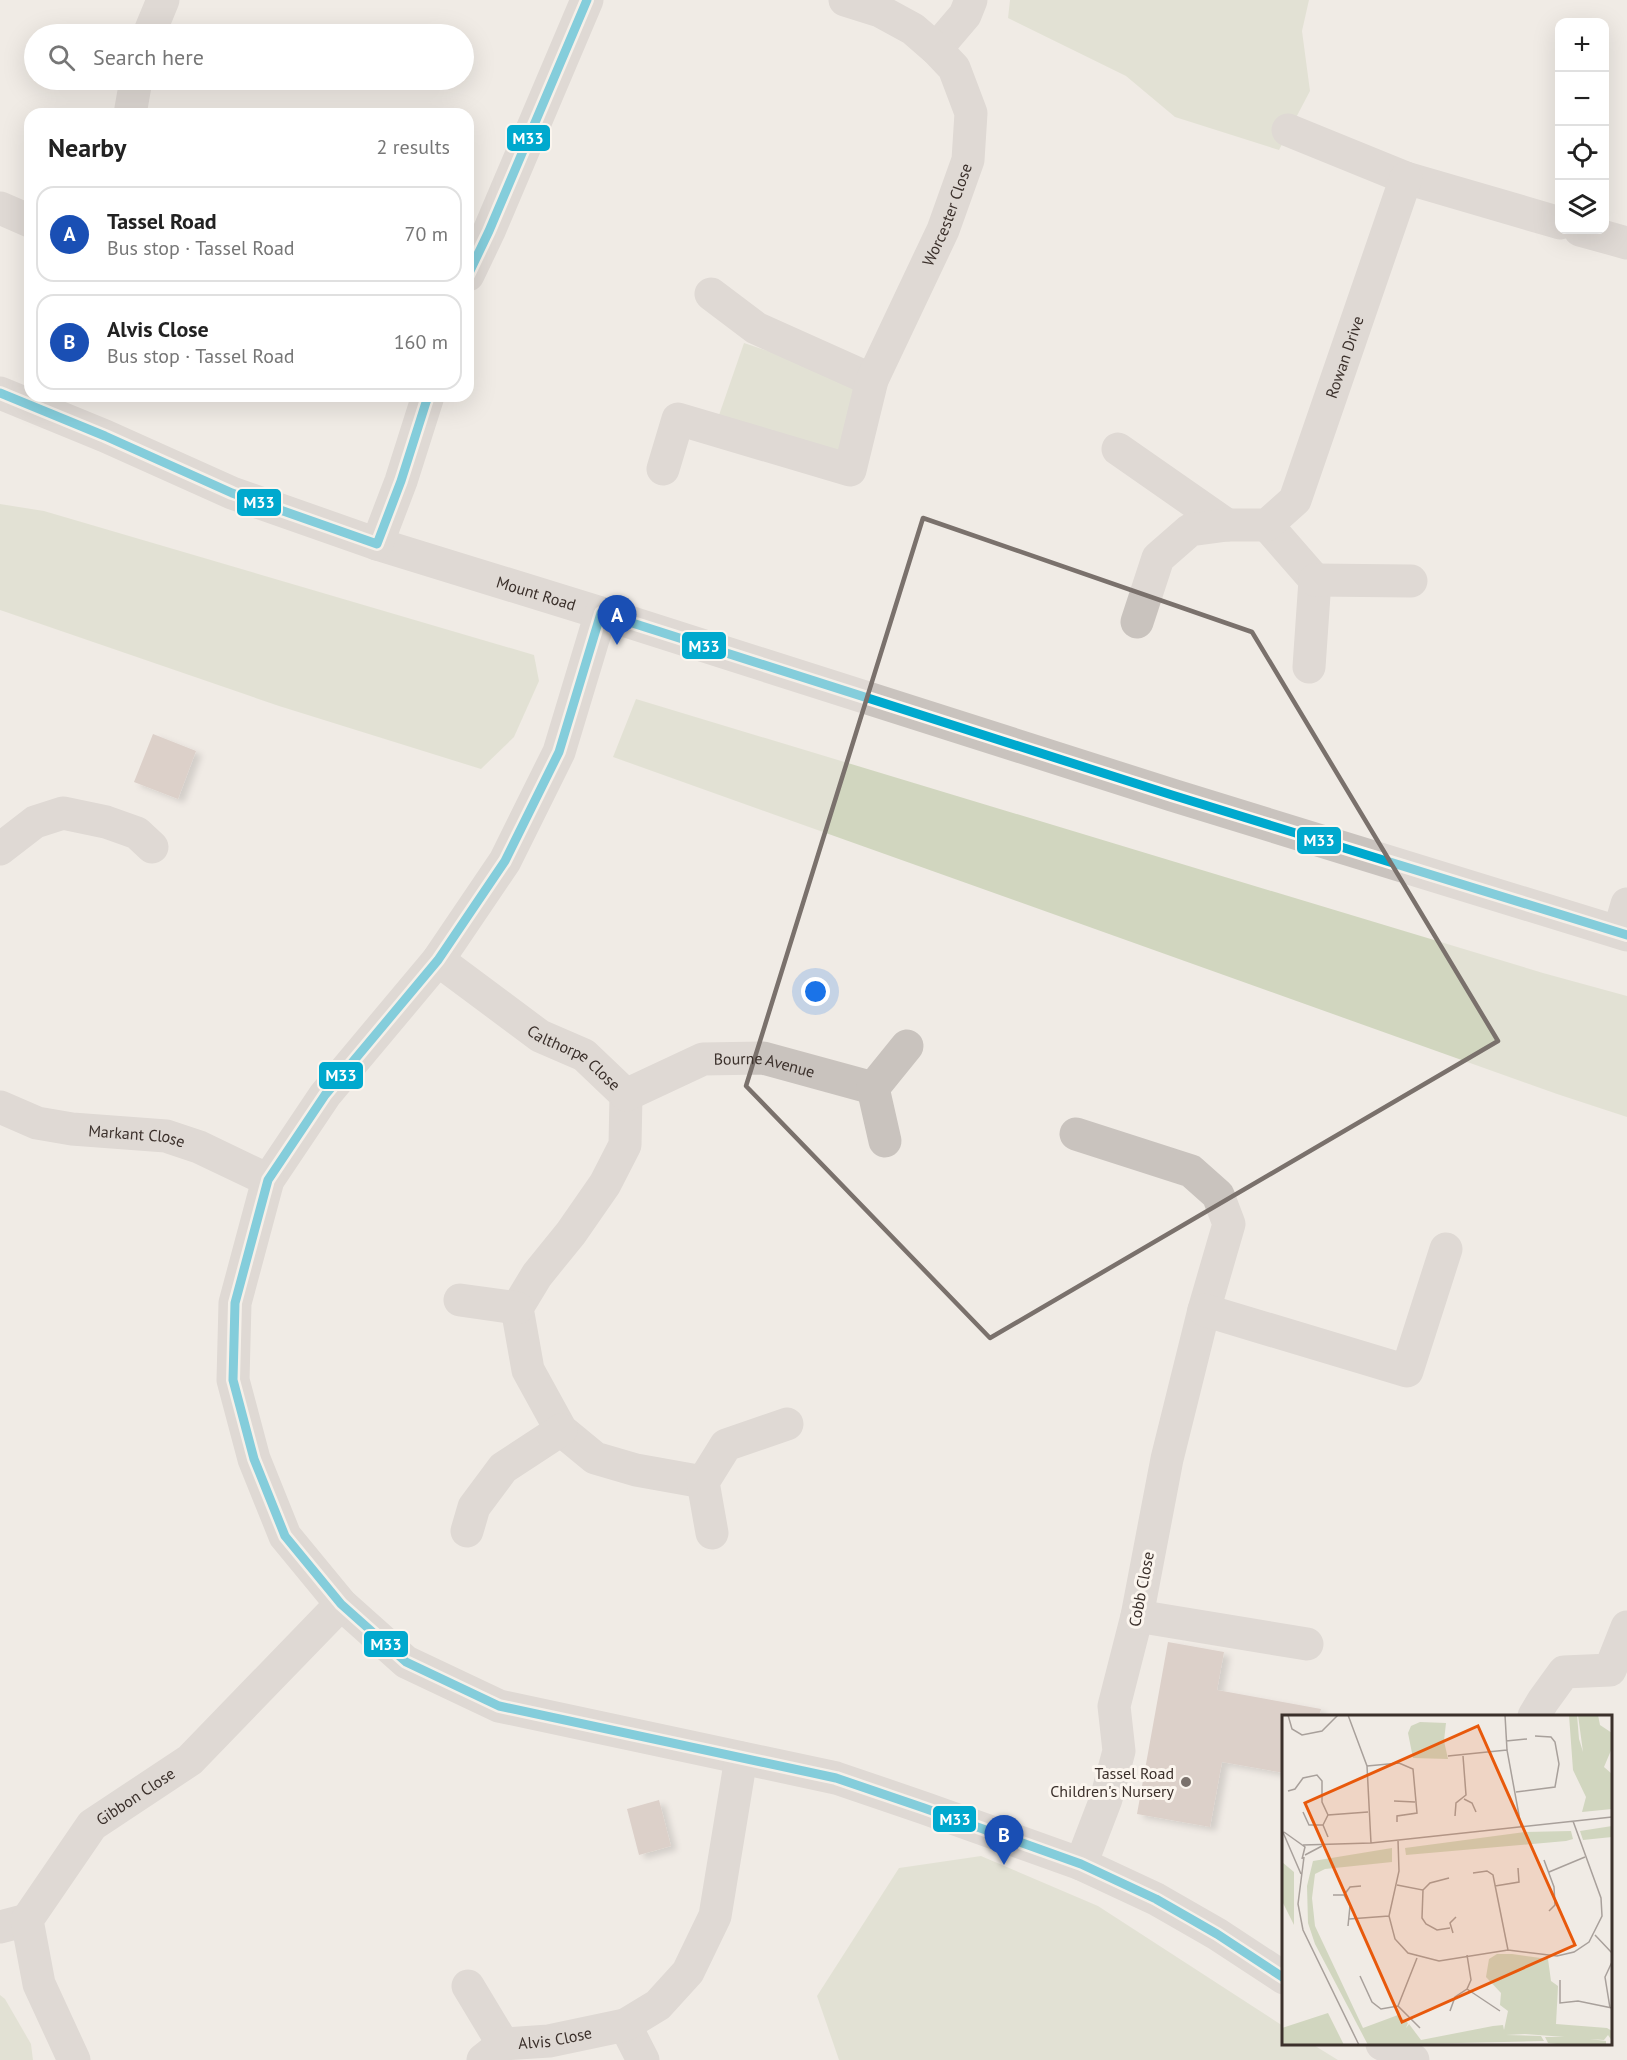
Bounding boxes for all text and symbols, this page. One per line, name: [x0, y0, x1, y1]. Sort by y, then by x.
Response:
map controls: [1555, 18, 1609, 234]
button: +: [1555, 18, 1609, 72]
search box: [24, 24, 474, 90]
icon: search: [45, 41, 78, 74]
text: Search here: [93, 43, 204, 71]
button: −: [1555, 72, 1609, 126]
line badge: M33: [506, 124, 551, 152]
button: locate: [1555, 126, 1609, 180]
text: M33: [513, 128, 543, 148]
text: Nearby: [48, 131, 126, 164]
text: 2 results: [377, 134, 450, 160]
street label: Worcester Close: [917, 161, 976, 269]
button: layers: [1555, 180, 1609, 234]
text: Tassel Road: [107, 207, 217, 235]
text: A: [63, 221, 76, 247]
text: 70 m: [405, 221, 448, 247]
text: Bus stop · Tassel Road: [107, 235, 295, 261]
street label: Rowan Drive: [1321, 313, 1368, 401]
text: Alvis Close: [107, 315, 209, 343]
text: B: [64, 329, 75, 355]
text: 160 m: [394, 329, 448, 355]
text: Bus stop · Tassel Road: [107, 343, 295, 369]
line badge: M33: [236, 488, 282, 517]
text: M33: [244, 492, 274, 512]
street label: Mount Road: [494, 571, 578, 615]
pin: A: [598, 596, 636, 645]
line badge: M33: [681, 631, 727, 660]
text: M33: [689, 636, 719, 656]
line badge: M33: [1296, 826, 1342, 855]
text: M33: [1304, 830, 1334, 850]
your location: [801, 977, 830, 1006]
street label: Calthorpe Close: [523, 1020, 625, 1095]
street label: Bourne Avenue: [713, 1048, 817, 1082]
line badge: M33: [318, 1061, 364, 1090]
text: M33: [326, 1065, 356, 1085]
street label: Markant Close: [88, 1120, 188, 1152]
street label: Cobb Close: [1124, 1550, 1158, 1628]
line badge: M33: [363, 1630, 409, 1658]
text: M33: [371, 1634, 401, 1654]
inset map: [1282, 1715, 1612, 2045]
street label: Gibbon Close: [92, 1763, 179, 1829]
place label: Tassel Road Children's Nursery: [1050, 1763, 1175, 1801]
marker: Tassel Road Children's Nursery: [1179, 1775, 1193, 1789]
line badge: M33: [932, 1805, 977, 1833]
text: M33: [940, 1809, 970, 1829]
pin: B: [984, 1816, 1024, 1865]
street label: Alvis Close: [518, 2022, 594, 2053]

